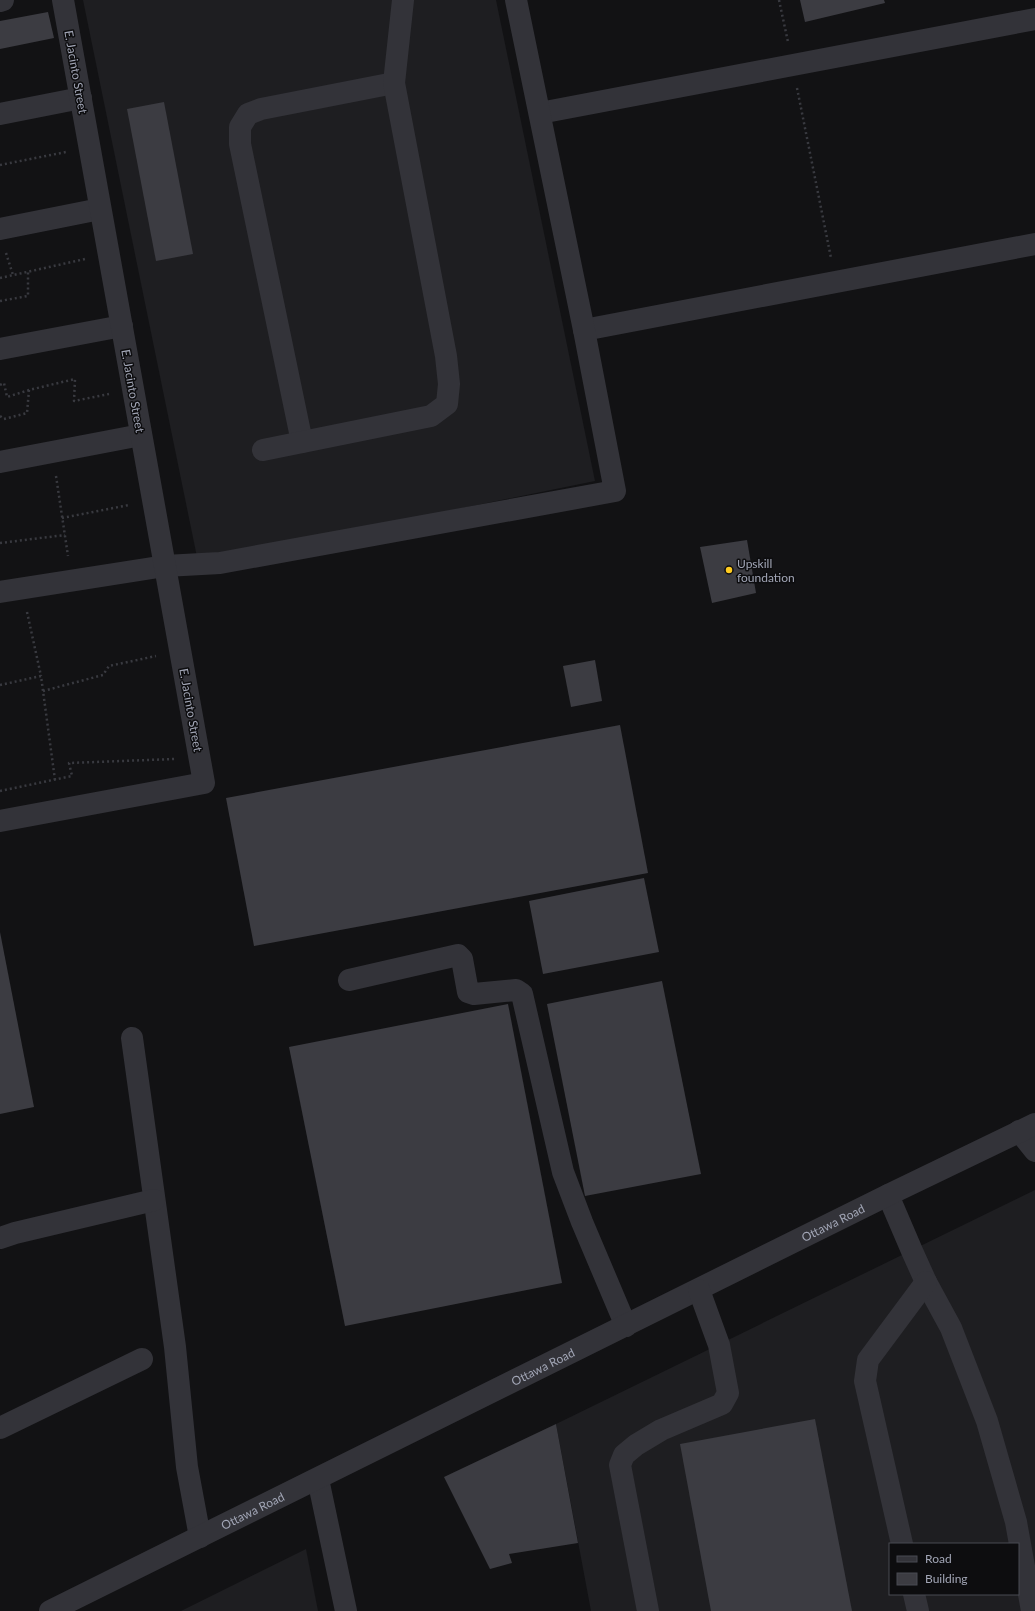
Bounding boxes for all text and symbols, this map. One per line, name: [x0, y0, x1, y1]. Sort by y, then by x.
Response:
street label: E. Jacinto Street: [61, 29, 91, 115]
street label: E. Jacinto Street: [118, 348, 148, 434]
place label: Upskill foundation: [737, 556, 795, 585]
marker: Upskill foundation: [724, 565, 734, 575]
street label: E. Jacinto Street: [176, 667, 206, 753]
street label: Ottawa Road: [799, 1200, 867, 1244]
street label: Ottawa Road: [508, 1344, 577, 1388]
street label: Ottawa Road: [218, 1488, 287, 1533]
legend: [889, 1543, 1019, 1595]
text: Road: [925, 1551, 952, 1566]
text: Building: [925, 1571, 968, 1586]

